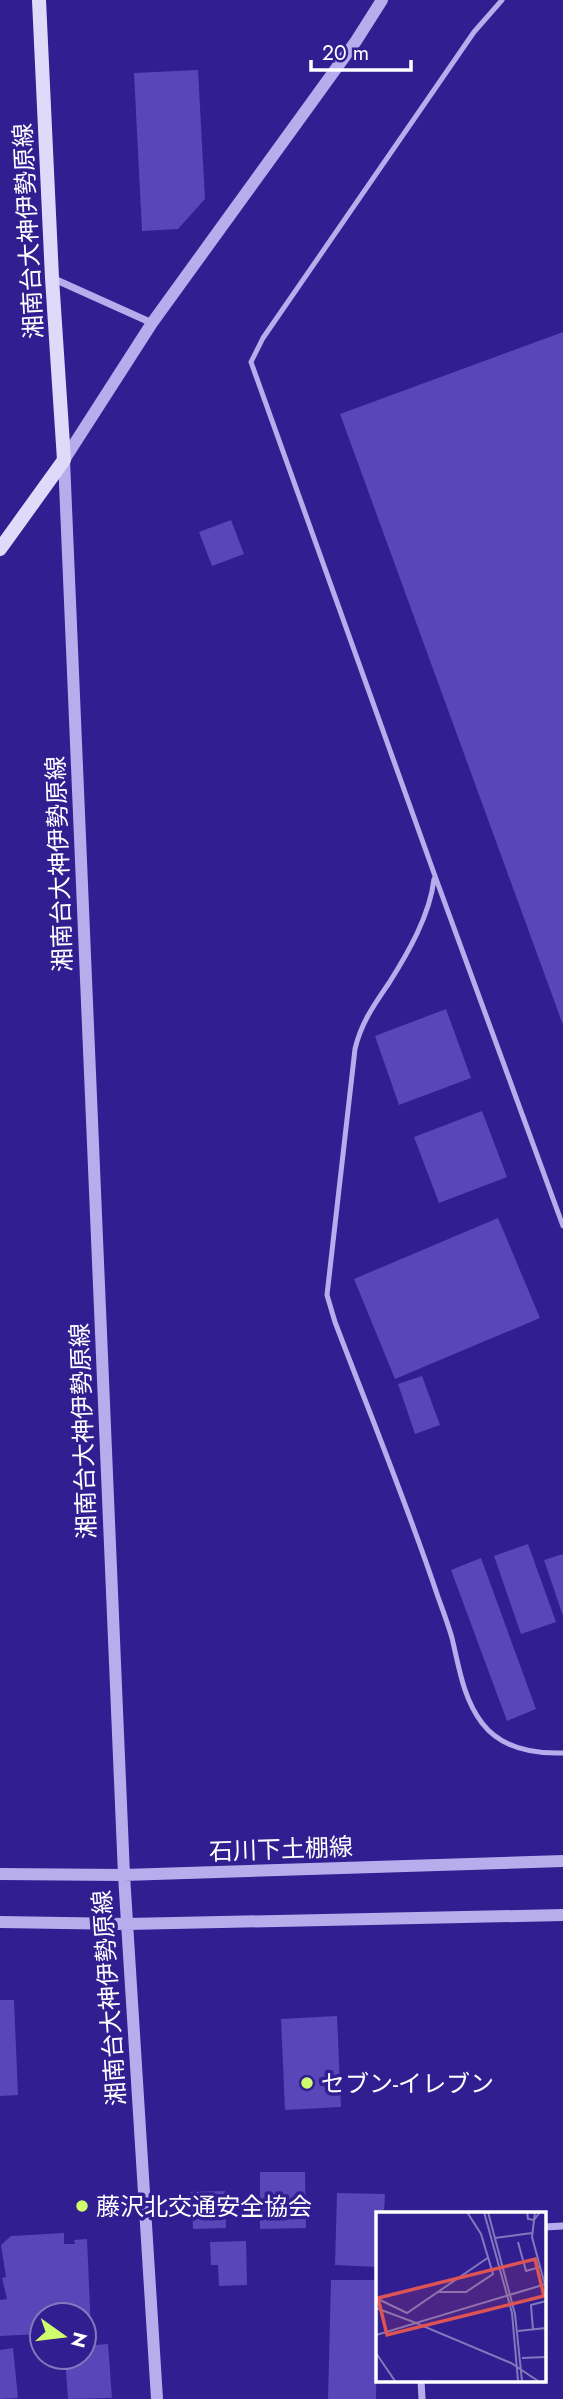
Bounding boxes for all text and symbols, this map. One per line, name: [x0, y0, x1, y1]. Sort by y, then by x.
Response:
scale bar: [311, 28, 411, 72]
text: 20 m: [322, 38, 369, 68]
street label: 湘南台大神伊勢原線: [5, 122, 51, 340]
street label: 湘南台大神伊勢原線: [38, 755, 80, 973]
street label: 湘南台大神伊勢原線: [62, 1322, 104, 1540]
street label: 石川下土棚線: [208, 1829, 354, 1869]
street label: 湘南台大神伊勢原線: [84, 1889, 134, 2107]
place label: セブン-イレブン: [321, 2066, 494, 2101]
marker: セブン-イレブン: [299, 2075, 315, 2091]
place label: 藤沢北交通安全協会: [96, 2189, 312, 2224]
marker: 藤沢北交通安全協会: [74, 2198, 90, 2214]
inset map: [376, 2212, 546, 2382]
north arrow: [28, 2301, 98, 2371]
text: N: [64, 2329, 94, 2351]

